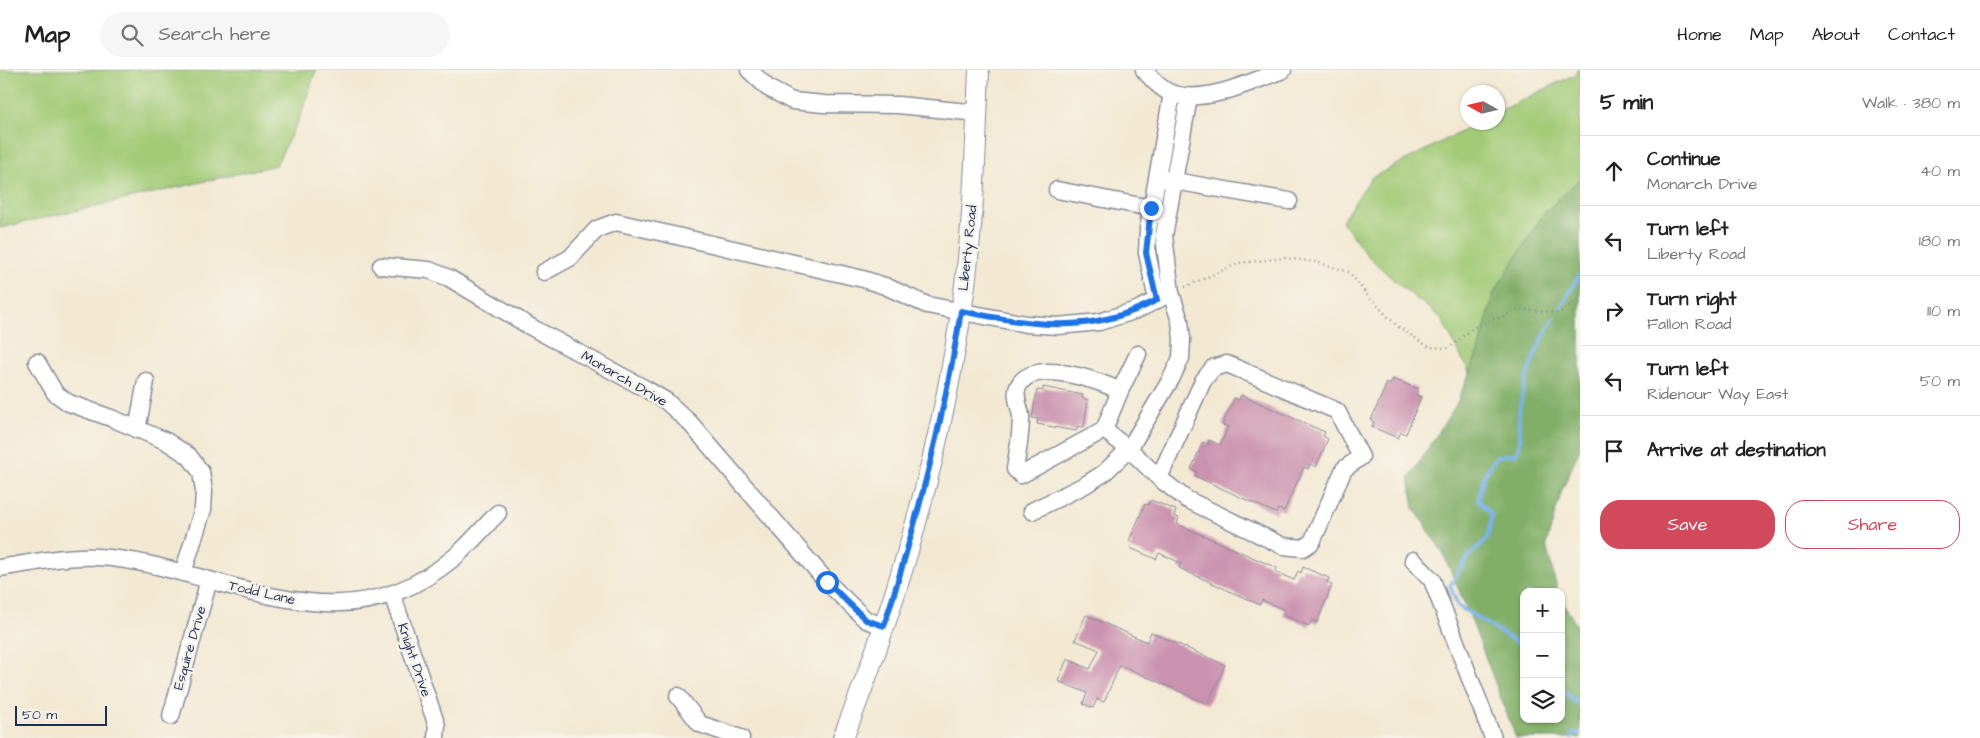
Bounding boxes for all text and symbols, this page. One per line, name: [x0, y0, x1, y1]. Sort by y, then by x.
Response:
search box: [100, 12, 450, 57]
text: Map: [25, 18, 70, 52]
icon: search: [118, 21, 146, 49]
text: Search here: [158, 21, 271, 48]
text: Home: [1677, 22, 1722, 47]
text: Map: [1750, 22, 1784, 47]
text: About: [1812, 22, 1860, 47]
text: Contact: [1888, 22, 1955, 47]
north arrow: [1460, 85, 1505, 130]
text: 5 min: [1600, 88, 1653, 117]
text: Walk · 380 m: [1862, 92, 1960, 114]
text: Continue: [1647, 146, 1721, 173]
icon: ahead: [1600, 157, 1628, 185]
text: 40 m: [1920, 160, 1960, 182]
text: Monarch Drive: [1647, 173, 1757, 195]
route end: [1140, 197, 1163, 220]
street label: Liberty Road: [954, 204, 982, 292]
text: Turn left: [1647, 216, 1728, 243]
icon: left: [1600, 227, 1628, 255]
text: 180 m: [1919, 230, 1960, 252]
text: Liberty Road: [1647, 243, 1745, 265]
text: Turn right: [1647, 286, 1736, 313]
icon: right: [1600, 297, 1628, 325]
text: 110 m: [1927, 300, 1960, 322]
text: Fallon Road: [1647, 313, 1731, 335]
street label: Monarch Drive: [577, 346, 671, 412]
text: Turn left: [1647, 356, 1728, 383]
icon: left: [1600, 367, 1628, 395]
text: 50 m: [1920, 370, 1960, 392]
text: Ridenour Way East: [1647, 383, 1789, 405]
icon: arrive: [1600, 437, 1628, 465]
text: Arrive at destination: [1647, 437, 1826, 464]
button: Save: [1600, 500, 1775, 549]
button: Share: [1785, 500, 1960, 549]
route start: [816, 571, 839, 594]
street label: Todd Lane: [227, 576, 298, 610]
map controls: [1520, 588, 1565, 723]
button: +: [1520, 588, 1565, 633]
street label: Esquire Drive: [168, 603, 212, 692]
street label: Knight Drive: [392, 620, 436, 700]
button: −: [1520, 633, 1565, 678]
button: layers: [1520, 678, 1565, 723]
scale bar: [15, 703, 108, 726]
text: 50 m: [22, 705, 57, 725]

